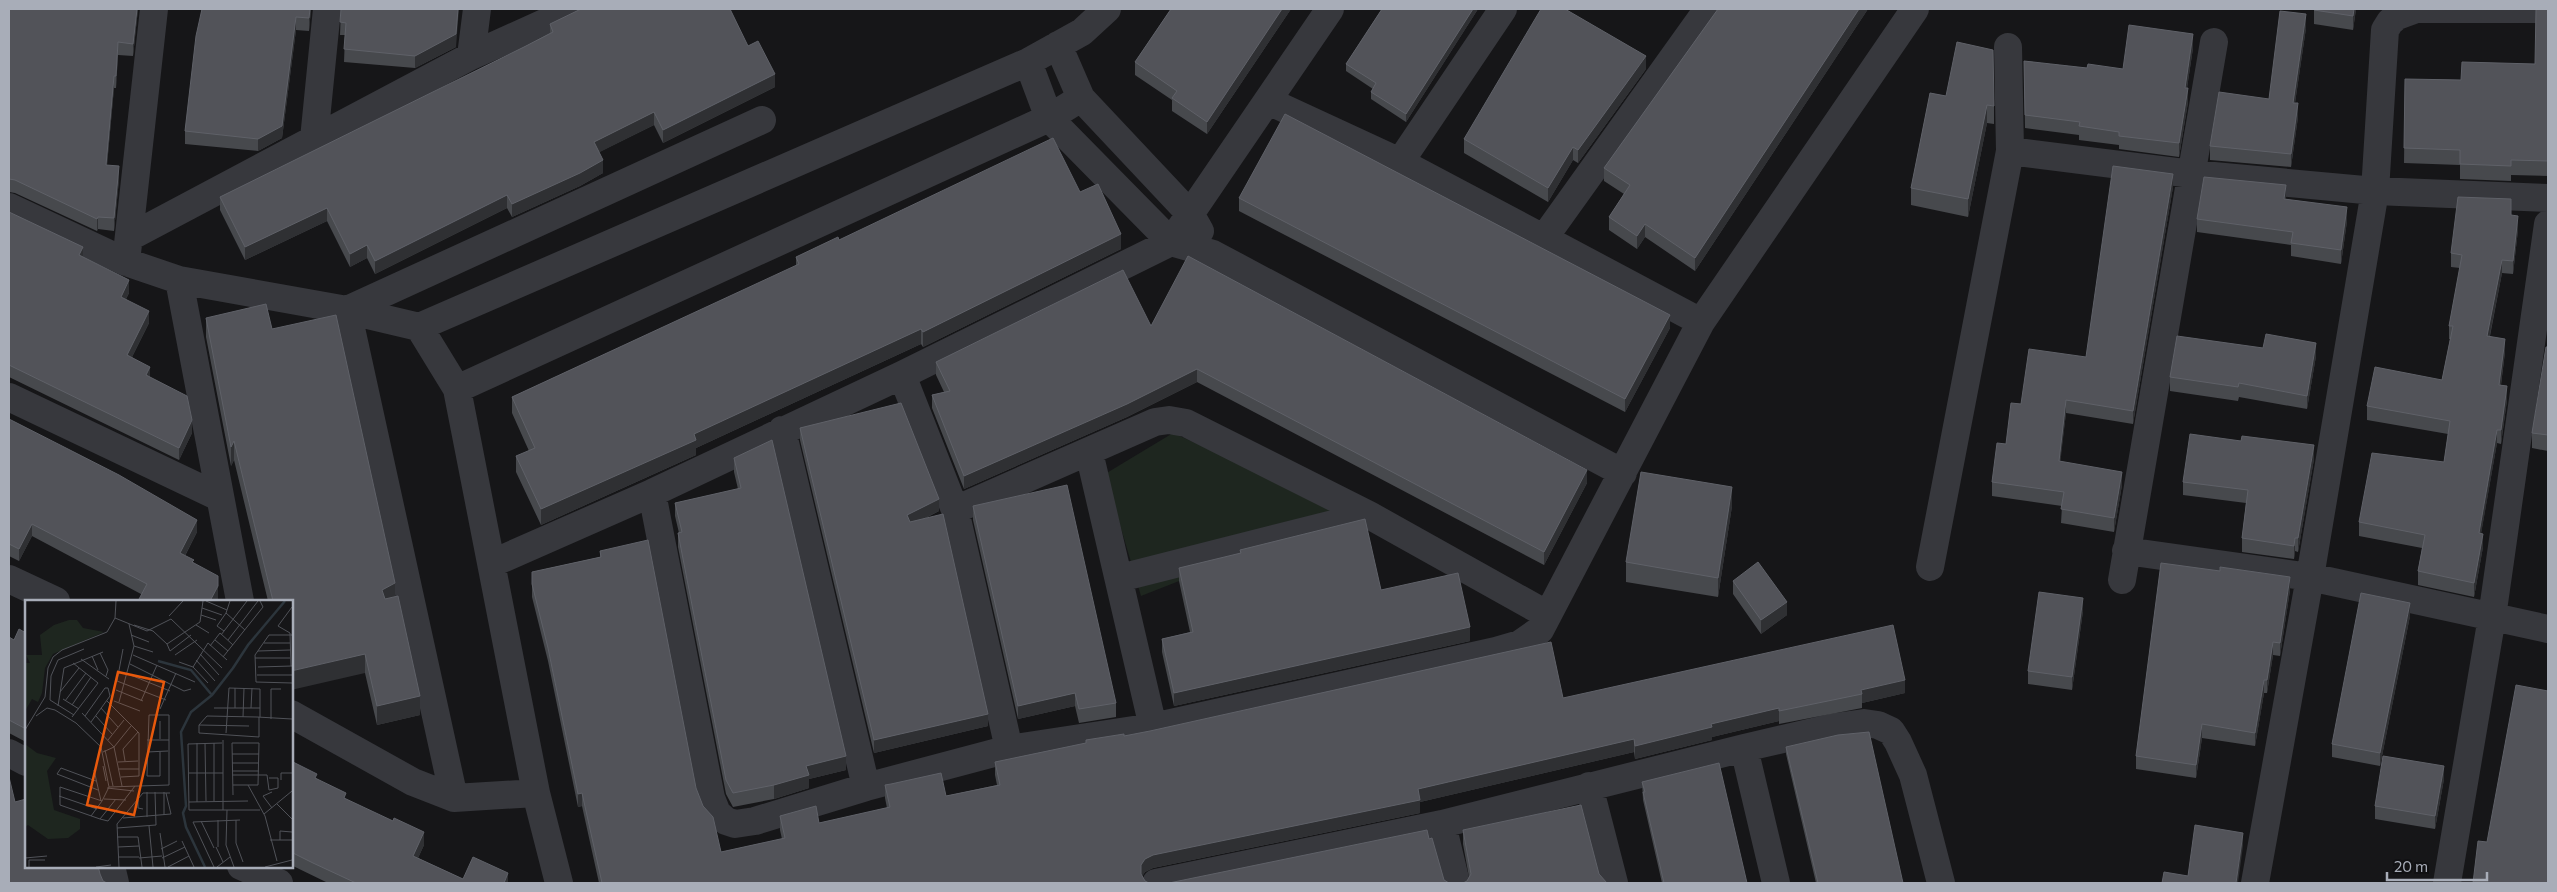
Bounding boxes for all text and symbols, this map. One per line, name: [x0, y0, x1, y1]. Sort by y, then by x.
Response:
inset map: [25, 600, 292, 867]
scale bar: [2387, 850, 2487, 882]
text: 20 m: [2394, 857, 2428, 875]

